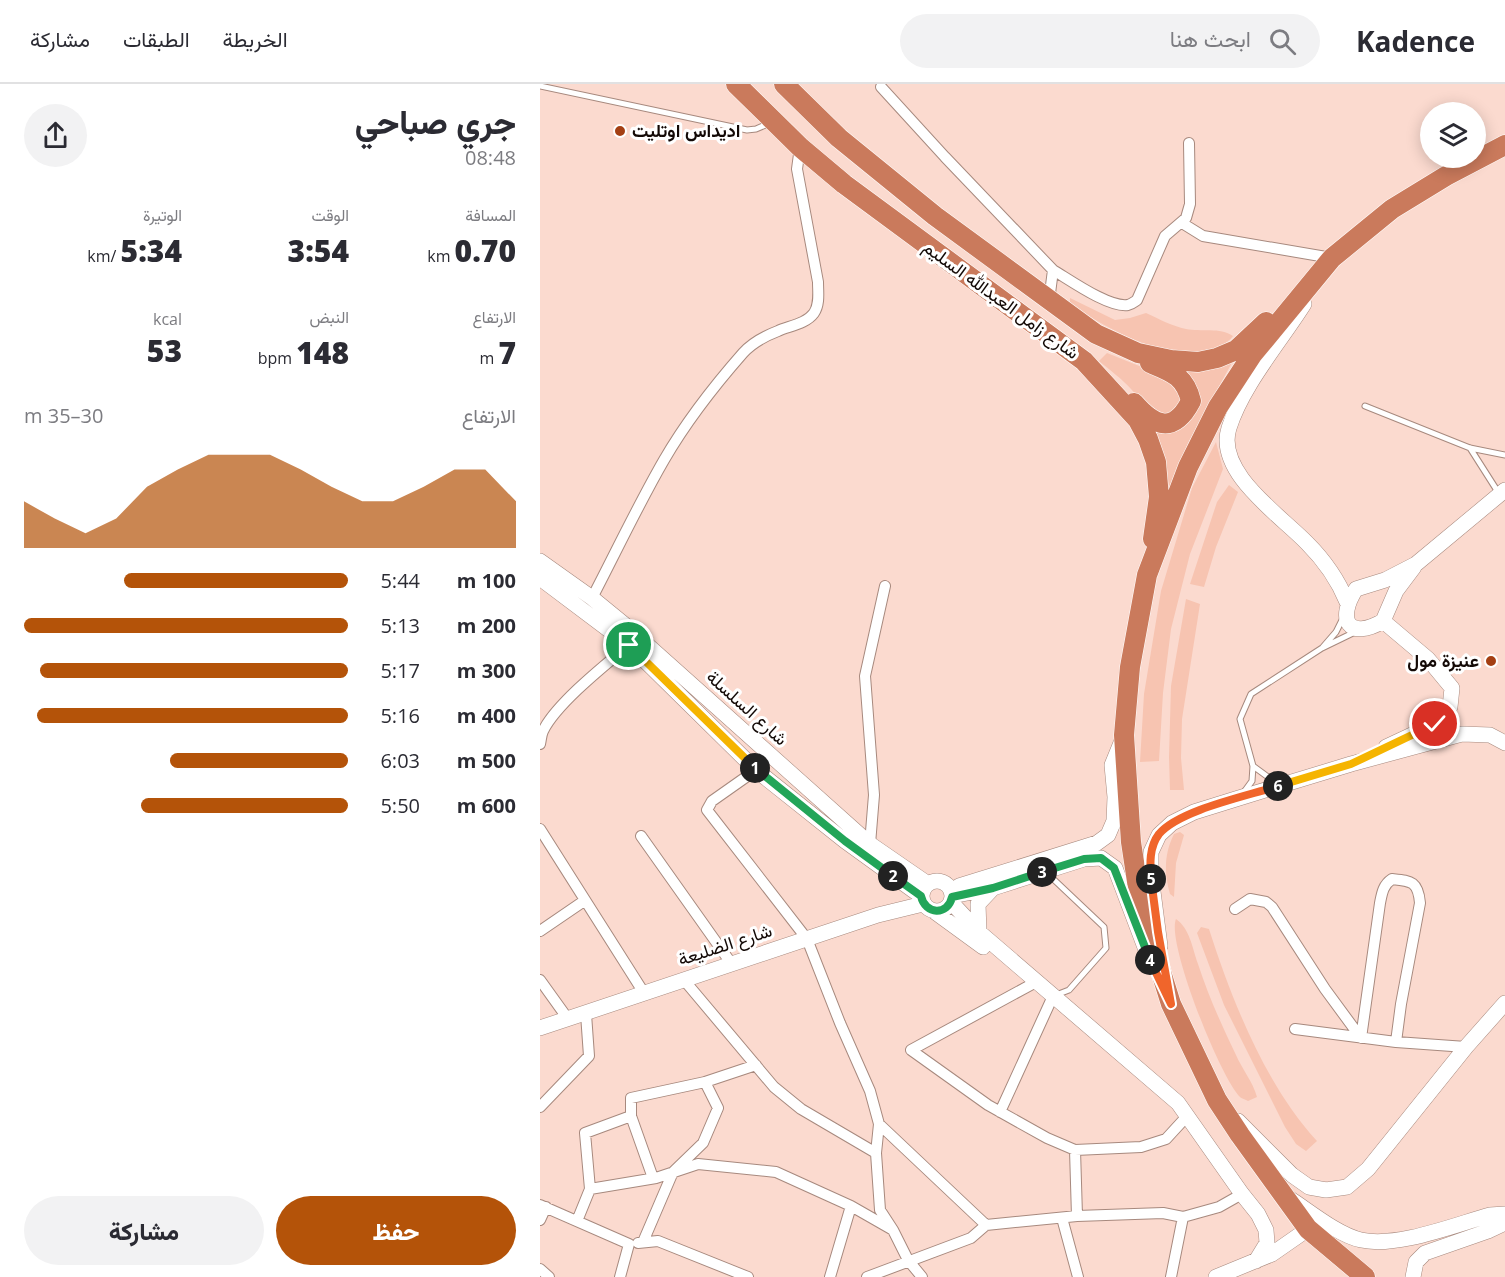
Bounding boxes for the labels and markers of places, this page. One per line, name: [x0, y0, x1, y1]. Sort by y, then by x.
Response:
place label: اديداس اوتليت: [632, 118, 740, 142]
marker: اديداس اوتليت: [613, 124, 627, 138]
pin: [603, 619, 654, 670]
place label: عنيزة مول: [1407, 648, 1479, 672]
marker: عنيزة مول: [1484, 654, 1498, 668]
pin: [1409, 698, 1460, 749]
pin: 1: [740, 753, 770, 783]
pin: 6: [1263, 771, 1293, 801]
pin: 3: [1027, 857, 1057, 887]
pin: 2: [878, 861, 908, 891]
pin: 5: [1136, 864, 1166, 894]
pin: 4: [1135, 945, 1165, 975]

